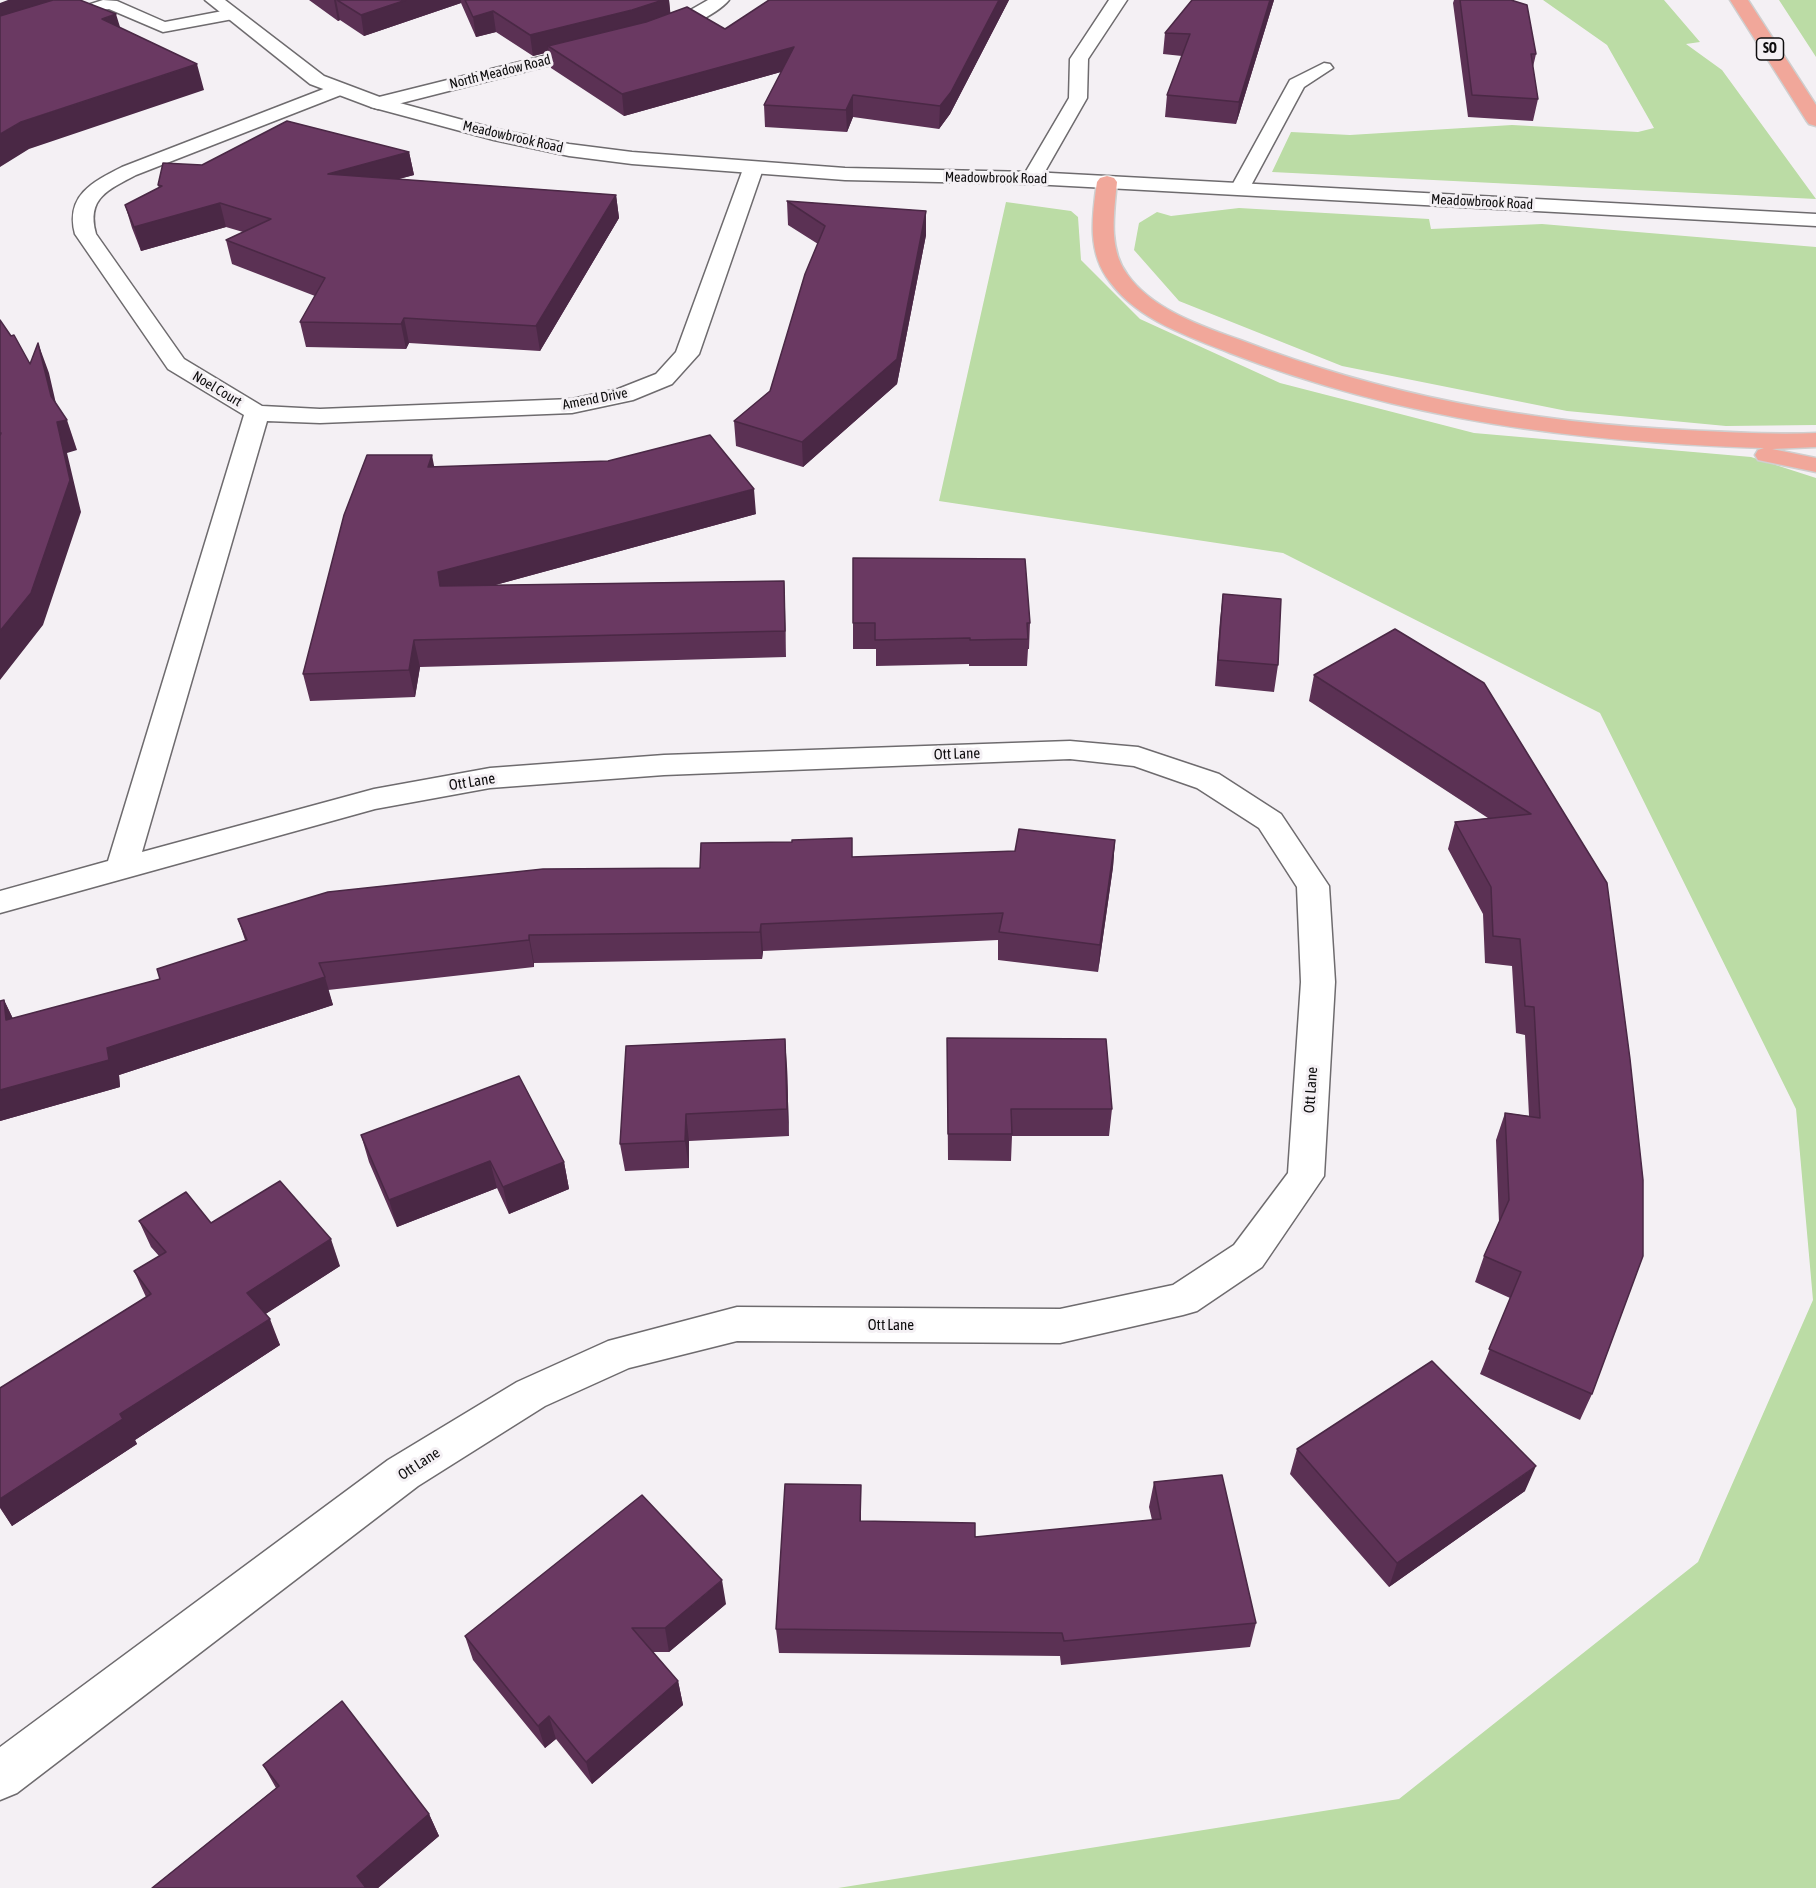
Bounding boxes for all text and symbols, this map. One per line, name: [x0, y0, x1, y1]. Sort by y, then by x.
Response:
road number: SO: [1756, 38, 1784, 60]
street label: North Meadow Road: [448, 51, 552, 93]
street label: Meadowbrook Road: [461, 117, 565, 157]
street label: Meadowbrook Road: [945, 169, 1047, 187]
street label: Meadowbrook Road: [1430, 191, 1534, 213]
street label: Noel Court: [189, 368, 245, 410]
street label: Amend Drive: [561, 384, 629, 414]
street label: Ott Lane: [934, 744, 980, 764]
street label: Ott Lane: [448, 769, 496, 795]
street label: Ott Lane: [1300, 1066, 1322, 1114]
street label: Ott Lane: [868, 1316, 914, 1334]
street label: Ott Lane: [395, 1444, 443, 1484]

